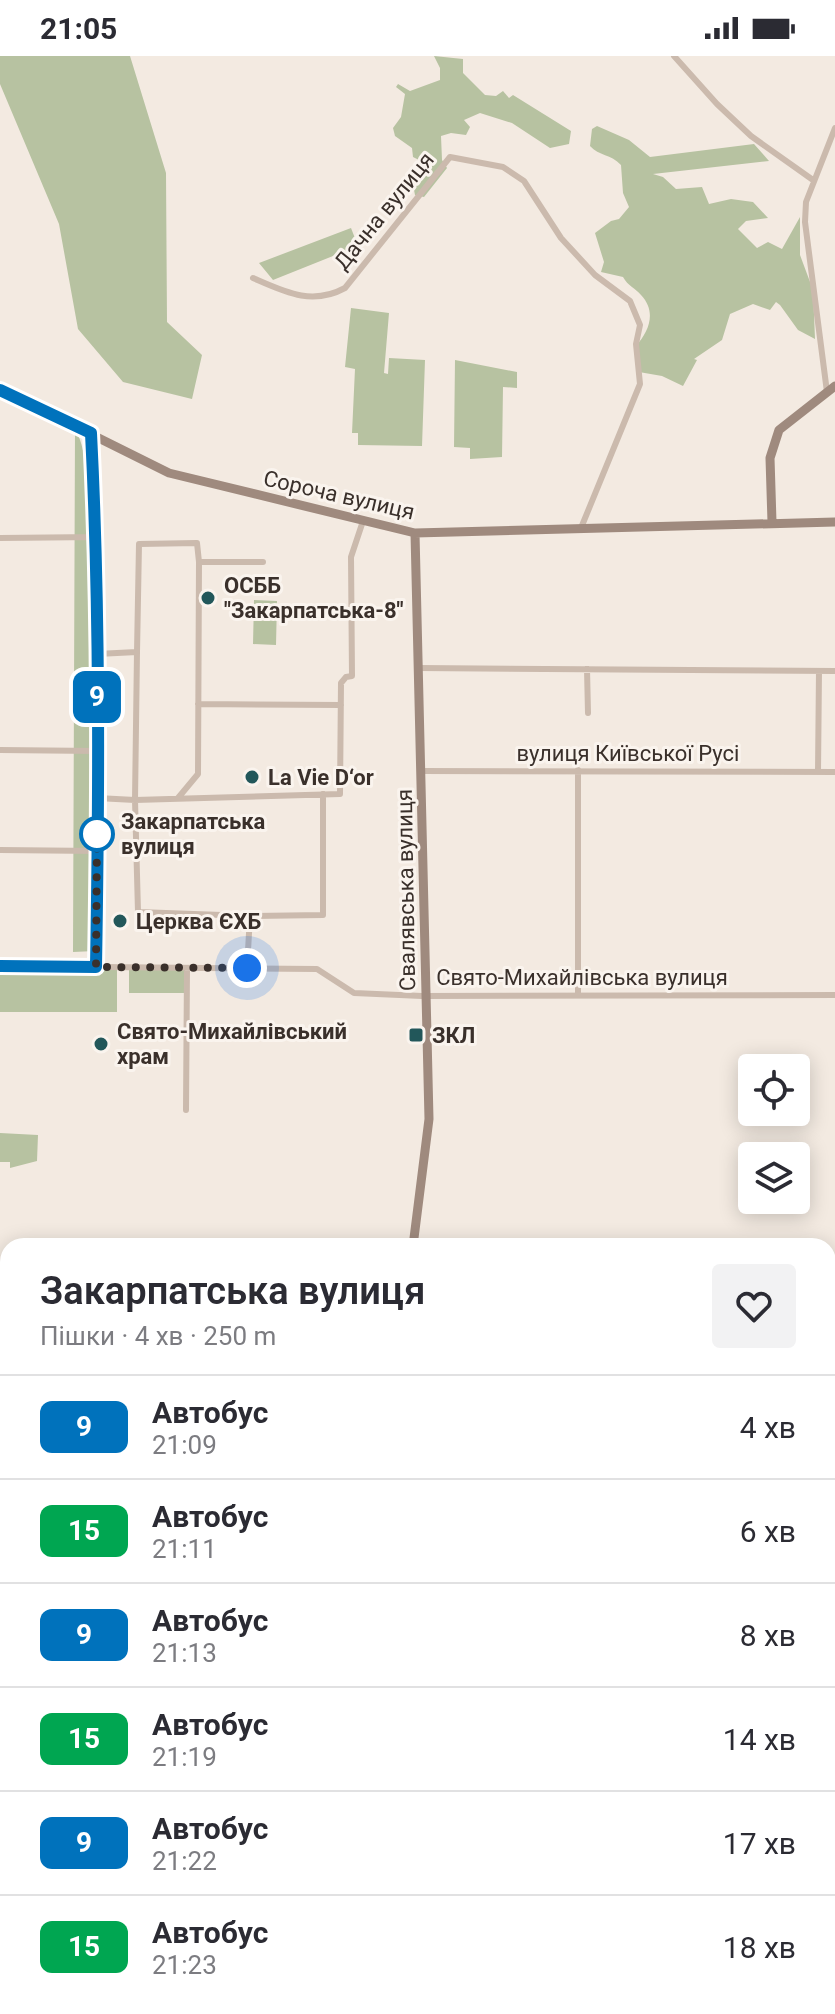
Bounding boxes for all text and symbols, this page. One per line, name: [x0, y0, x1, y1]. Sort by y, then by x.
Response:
text: 21:05: [40, 11, 117, 46]
street label: Дачна вулиця: [329, 147, 439, 275]
street label: Сороча вулиця: [261, 465, 417, 525]
place label: ОСББ "Закарпатська-8": [224, 573, 404, 623]
marker: ОСББ "Закарпатська-8": [199, 589, 217, 607]
line badge: 9: [71, 671, 123, 723]
text: 9: [89, 680, 105, 713]
street label: вулиця Київської Русі: [517, 741, 739, 766]
place label: La Vie D‘or: [268, 765, 374, 790]
marker: La Vie D‘or: [243, 768, 261, 786]
street label: Свалявська вулиця: [392, 789, 420, 991]
place label: Закарпатська вулиця: [121, 809, 266, 859]
marker: Закарпатська вулиця: [80, 817, 114, 851]
place label: Церква ЄХБ: [136, 909, 261, 934]
marker: Церква ЄХБ: [111, 912, 129, 930]
your location: [227, 948, 267, 988]
street label: Свято-Михайлівська вулиця: [436, 965, 728, 990]
place label: Свято-Михайлівський храм: [117, 1019, 347, 1069]
place label: ЗКЛ: [432, 1023, 475, 1048]
marker: ЗКЛ: [407, 1026, 425, 1044]
marker: Свято-Михайлівський храм: [92, 1035, 110, 1053]
map controls: [738, 1054, 810, 1214]
button: locate: [738, 1054, 810, 1126]
button: layers: [738, 1142, 810, 1214]
button: heart: [712, 1264, 796, 1348]
text: Закарпатська вулиця: [40, 1269, 425, 1313]
text: Пішки · 4 хв · 250 m: [40, 1321, 276, 1351]
text: Автобус: [152, 1395, 268, 1430]
text: 9: [76, 1410, 92, 1443]
text: 4 хв: [740, 1410, 796, 1445]
text: 21:09: [152, 1430, 217, 1460]
text: Автобус: [152, 1499, 268, 1534]
text: 15: [68, 1514, 100, 1547]
text: 6 хв: [740, 1514, 796, 1549]
text: 21:11: [152, 1534, 217, 1564]
text: Автобус: [152, 1603, 268, 1638]
text: 9: [76, 1618, 92, 1651]
text: 8 хв: [740, 1618, 796, 1653]
text: 21:13: [152, 1638, 217, 1668]
text: Автобус: [152, 1707, 268, 1742]
text: 15: [68, 1722, 100, 1755]
text: 14 хв: [723, 1722, 796, 1757]
text: 21:19: [152, 1742, 217, 1772]
text: Автобус: [152, 1811, 268, 1846]
text: 9: [76, 1826, 92, 1859]
text: 17 хв: [723, 1826, 796, 1861]
text: 21:22: [152, 1846, 217, 1876]
text: Автобус: [152, 1915, 268, 1950]
text: 15: [68, 1930, 100, 1963]
text: 18 хв: [723, 1930, 796, 1965]
text: 21:23: [152, 1950, 217, 1980]

